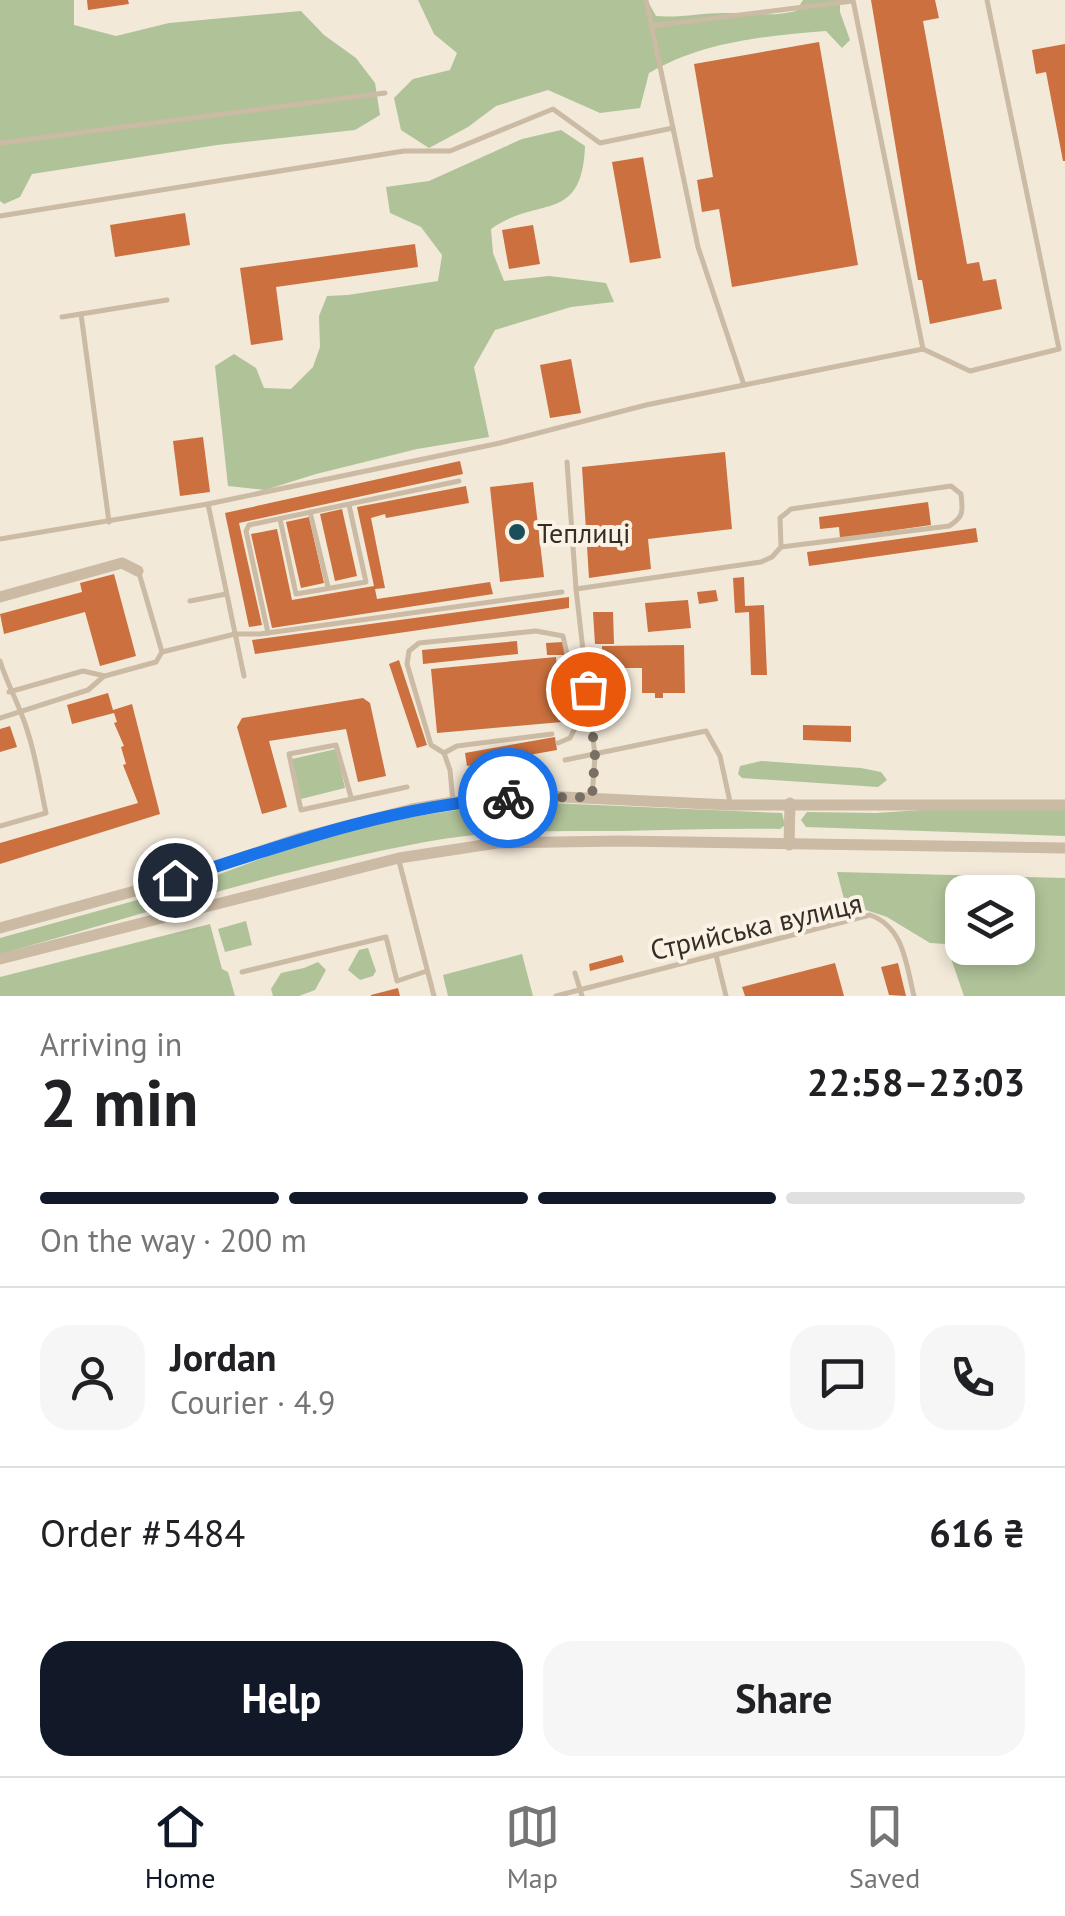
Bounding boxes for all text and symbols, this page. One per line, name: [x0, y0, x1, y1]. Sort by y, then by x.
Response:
place label: Теплиці: [537, 514, 630, 551]
marker: Теплиці: [506, 521, 528, 543]
pin: [546, 647, 631, 732]
icon: bag: [561, 662, 616, 717]
courier: [458, 748, 558, 848]
icon: bike: [481, 771, 536, 826]
pin: [133, 838, 218, 923]
icon: home: [148, 853, 203, 908]
map controls: [945, 875, 1035, 965]
button: layers: [945, 875, 1035, 965]
street label: Стрийська вулиця: [647, 884, 865, 968]
text: Arriving in: [40, 1023, 182, 1065]
text: 22:58–23:03: [807, 1057, 1025, 1106]
text: 2 min: [40, 1060, 199, 1144]
text: On the way · 200 m: [40, 1219, 307, 1261]
button: person: [40, 1325, 145, 1430]
button: chat: [790, 1325, 895, 1430]
button: phone: [920, 1325, 1025, 1430]
text: Jordan: [170, 1332, 276, 1381]
text: Courier · 4.9: [170, 1381, 336, 1423]
text: Order #5484: [40, 1508, 245, 1557]
text: 616 ₴: [929, 1508, 1025, 1557]
button: Help: [40, 1641, 523, 1756]
button: Share: [543, 1641, 1025, 1756]
tab: Home: [145, 1799, 215, 1896]
tab: Map: [505, 1799, 560, 1896]
tab: Saved: [849, 1799, 920, 1896]

